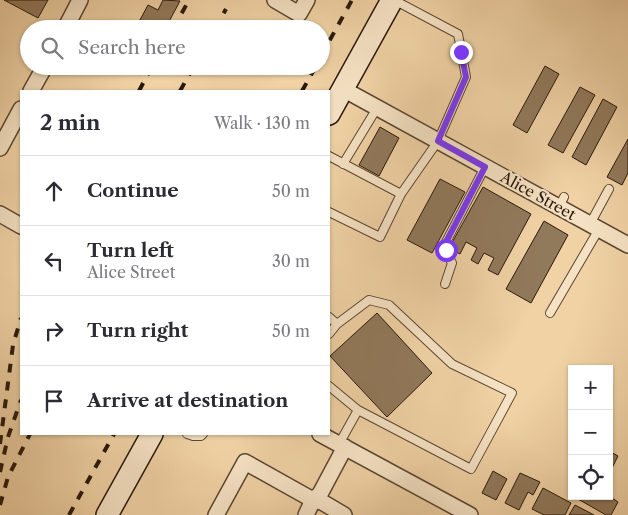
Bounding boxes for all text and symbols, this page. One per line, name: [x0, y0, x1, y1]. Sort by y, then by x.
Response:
search box: [20, 20, 330, 75]
icon: search: [38, 34, 66, 62]
text: Search here: [78, 36, 186, 59]
route end: [450, 41, 473, 64]
text: 2 min: [40, 110, 100, 135]
text: Walk · 130 m: [214, 113, 310, 133]
street label: Alice Street: [496, 167, 580, 224]
icon: ahead: [40, 177, 68, 205]
text: Continue: [87, 179, 179, 202]
text: 50 m: [272, 181, 310, 201]
text: Turn left: [87, 239, 174, 262]
route start: [435, 239, 458, 262]
icon: left: [40, 247, 68, 275]
text: 30 m: [272, 251, 310, 271]
text: Alice Street: [87, 262, 175, 282]
icon: right: [40, 317, 68, 345]
text: Turn right: [87, 319, 188, 342]
text: 50 m: [272, 321, 310, 341]
map controls: [568, 365, 613, 500]
button: +: [568, 365, 613, 410]
icon: arrive: [40, 387, 68, 415]
text: Arrive at destination: [87, 389, 288, 412]
button: −: [568, 410, 613, 455]
button: locate: [568, 455, 613, 500]

